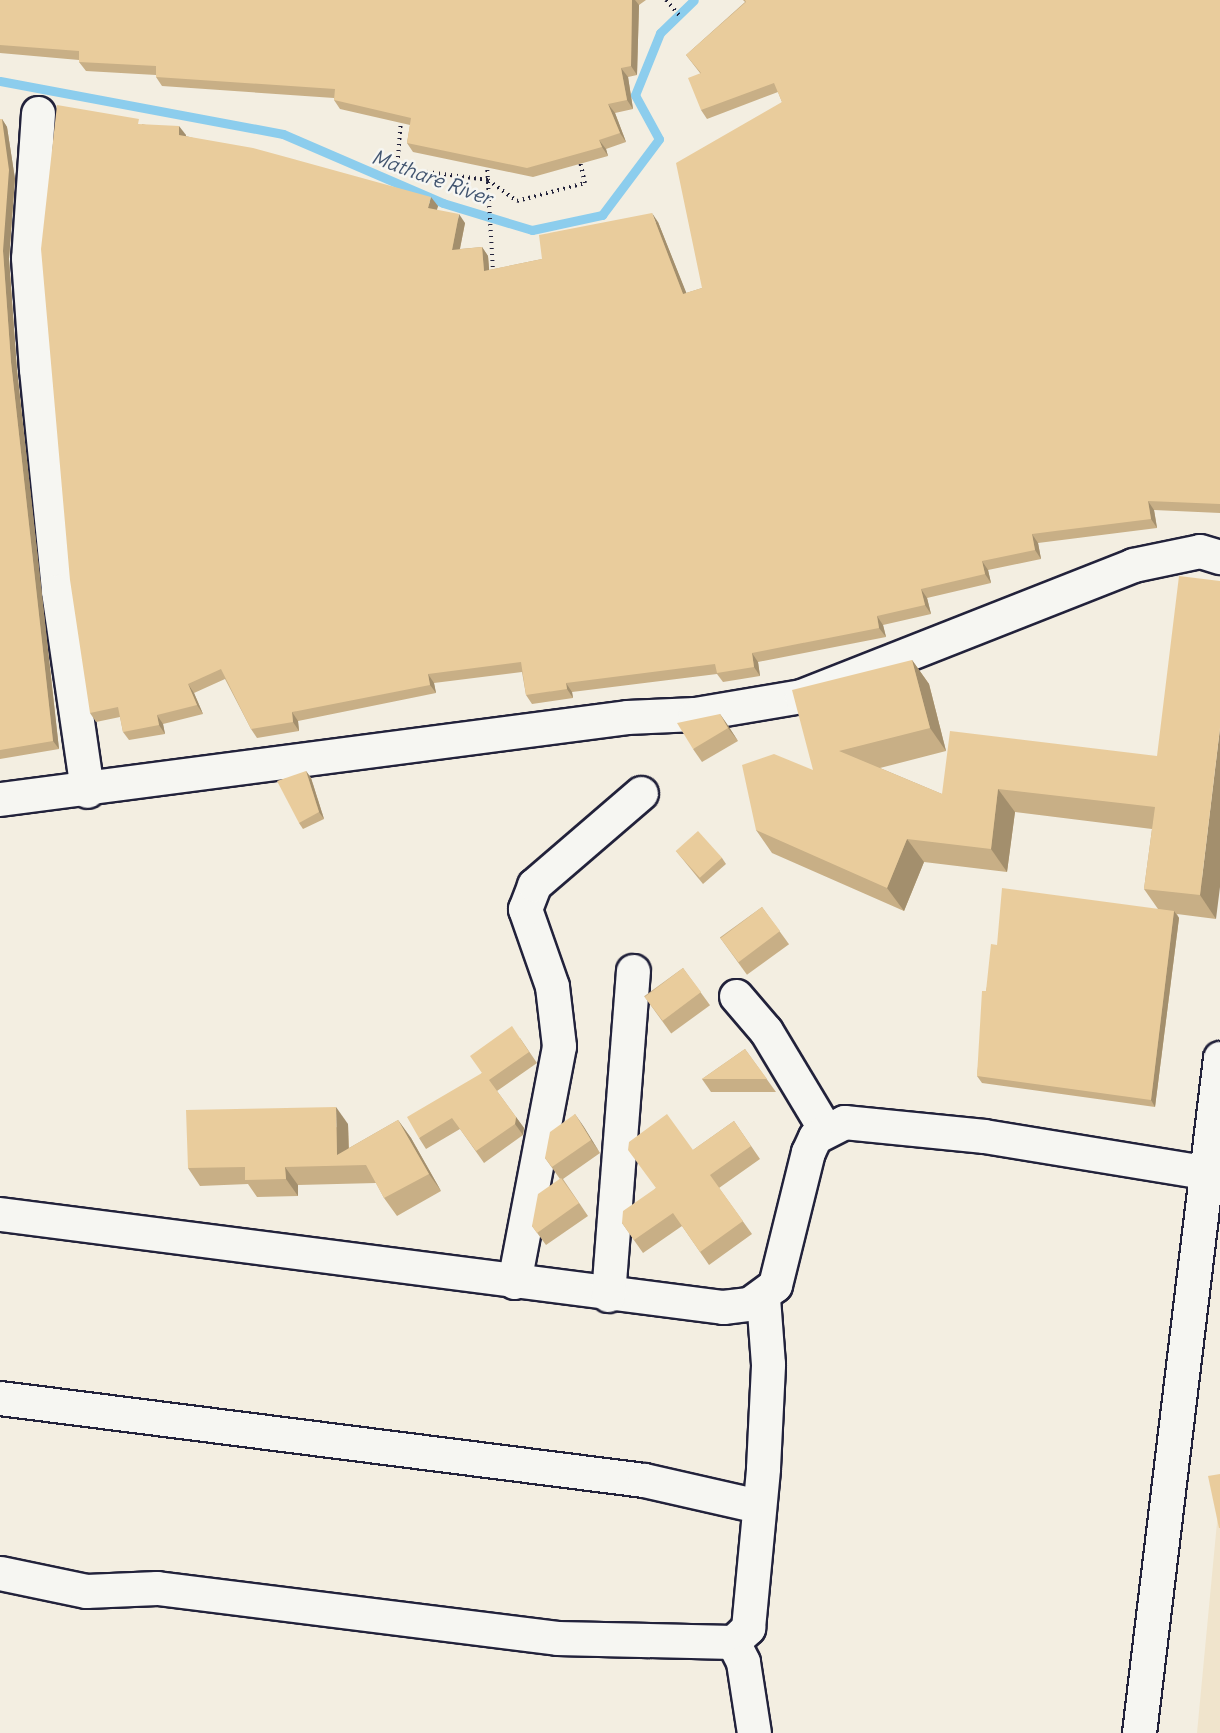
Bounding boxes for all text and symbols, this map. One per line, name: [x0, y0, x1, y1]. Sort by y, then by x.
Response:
water label: Mathare River: [369, 144, 495, 210]

